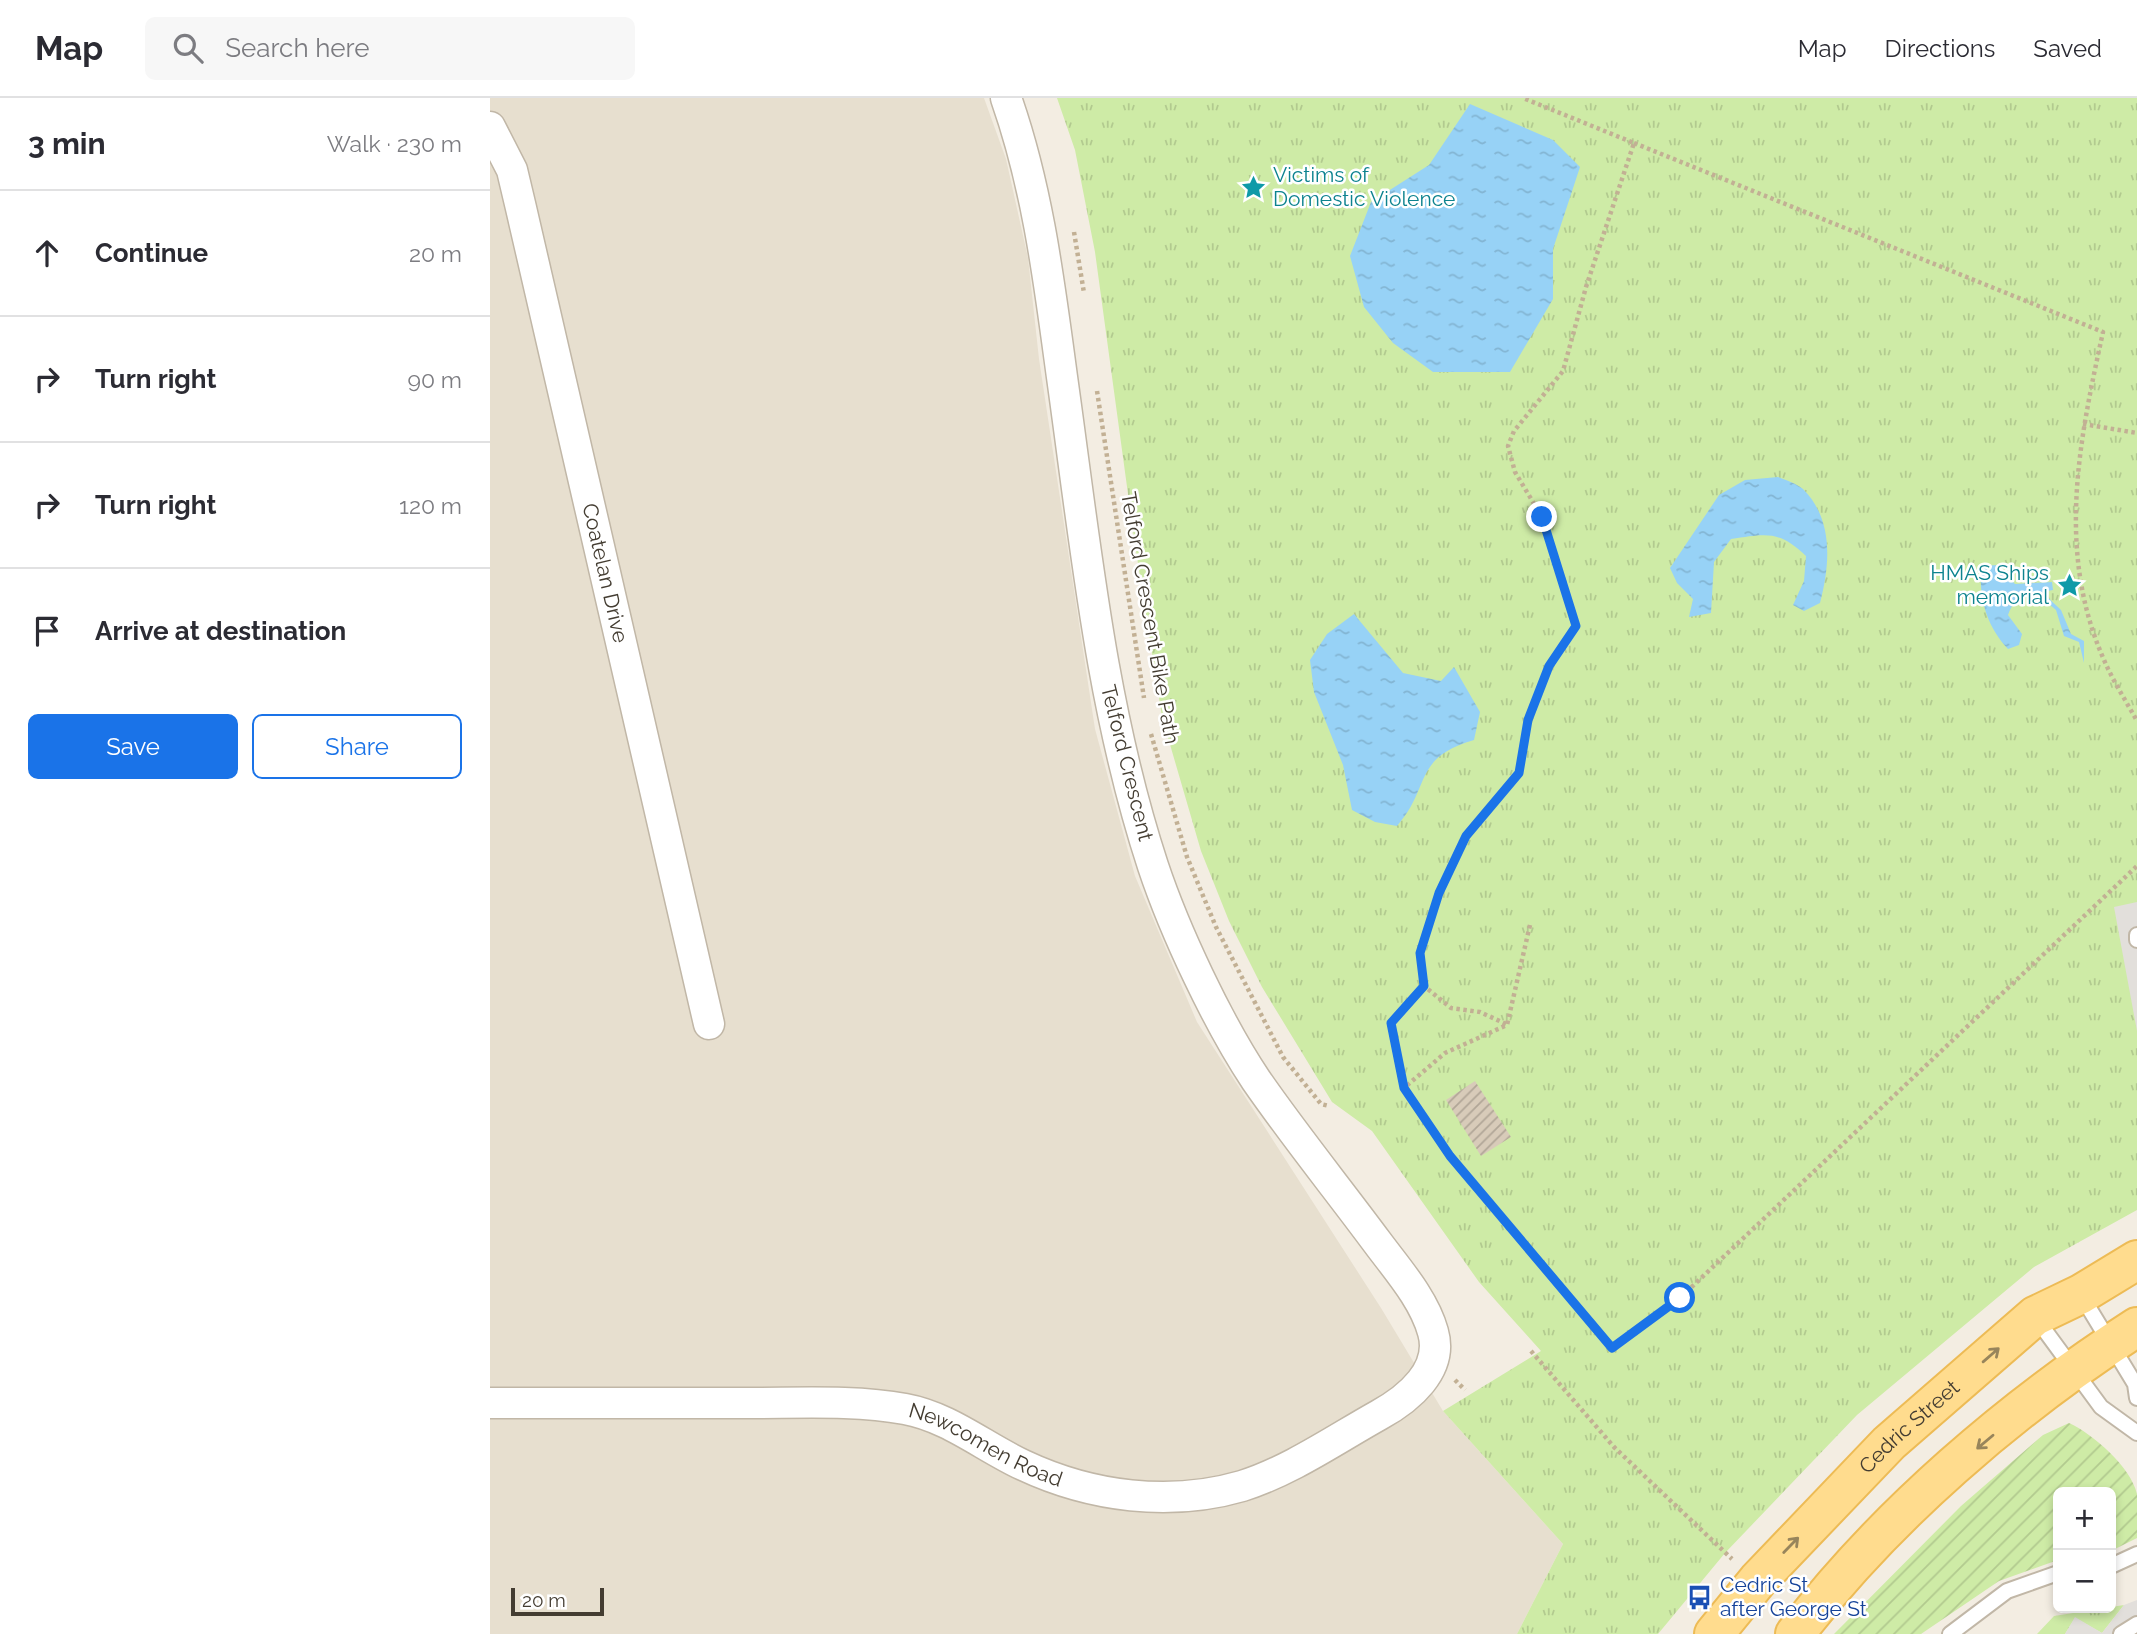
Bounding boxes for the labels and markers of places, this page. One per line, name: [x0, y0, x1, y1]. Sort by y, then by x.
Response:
place label: Victims of Domestic Violence: [1273, 162, 1455, 211]
place icon: Victims of Domestic Violence: [1239, 173, 1267, 201]
place label: HMAS Ships memorial: [1930, 560, 2049, 609]
place icon: HMAS Ships memorial: [2055, 571, 2083, 599]
place label: Cedric St after George St: [1720, 1572, 1867, 1621]
bus stop icon: Cedric St after George St: [1686, 1583, 1714, 1611]

